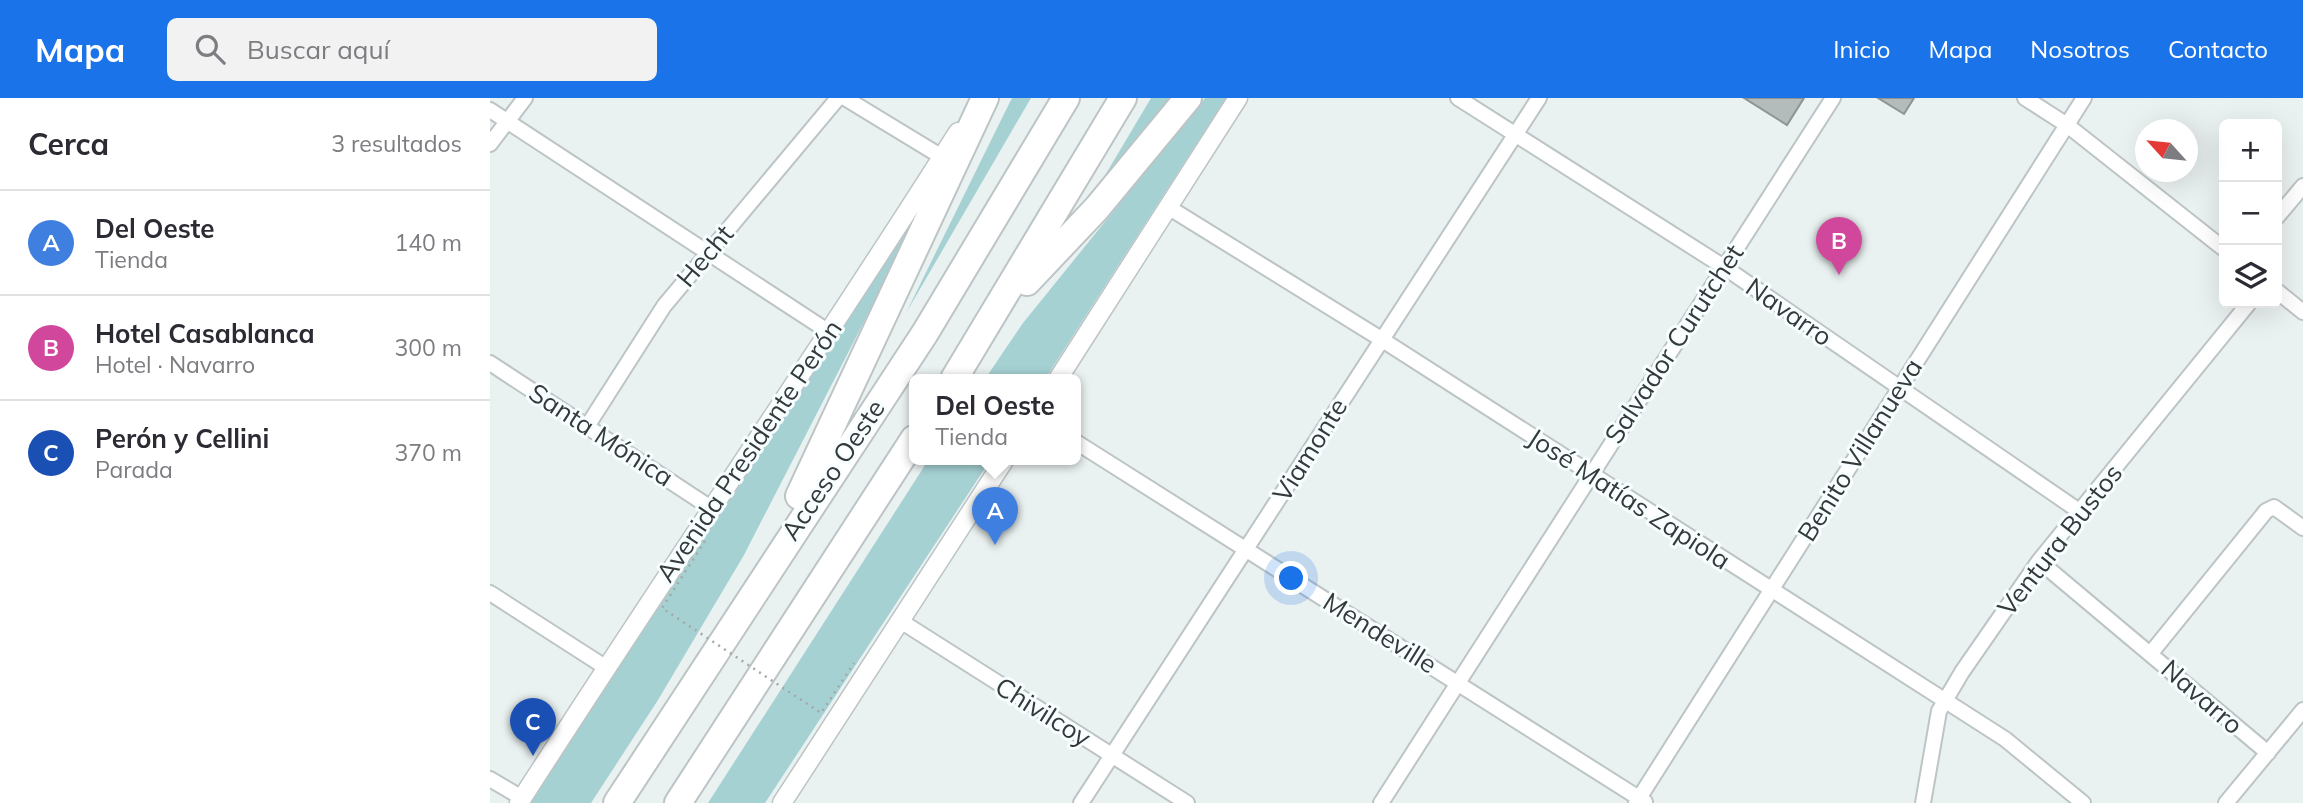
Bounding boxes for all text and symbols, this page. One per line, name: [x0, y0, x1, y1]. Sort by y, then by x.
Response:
search box: [167, 18, 657, 81]
text: Mapa: [35, 29, 125, 70]
icon: search: [191, 30, 229, 68]
text: Buscar aquí: [247, 33, 390, 66]
text: Inicio: [1833, 34, 1890, 64]
text: Mapa: [1928, 34, 1992, 64]
text: Nosotros: [2030, 34, 2130, 64]
text: Contacto: [2168, 34, 2268, 64]
north arrow: [2135, 119, 2198, 182]
map controls: [2219, 119, 2282, 308]
button: +: [2219, 119, 2282, 182]
text: Cerca: [28, 125, 109, 163]
text: 3 resultados: [331, 129, 462, 158]
button: −: [2219, 182, 2282, 245]
text: Del Oeste: [95, 212, 215, 245]
pin: B: [1816, 217, 1862, 275]
street label: Hecht: [669, 218, 740, 294]
text: A: [42, 228, 60, 257]
text: 140 m: [394, 228, 462, 257]
street label: Salvador Curutchet: [1597, 238, 1750, 450]
text: Tienda: [95, 245, 168, 274]
button: layers: [2219, 245, 2282, 308]
street label: Navarro: [1740, 270, 1839, 353]
street label: Avenida Presidente Perón: [648, 313, 849, 588]
text: Hotel Casablanca: [95, 317, 315, 350]
text: B: [43, 333, 59, 362]
text: 300 m: [394, 333, 462, 362]
text: Hotel · Navarro: [95, 350, 255, 379]
street label: Benito Villanueva: [1790, 352, 1929, 547]
popup: [909, 374, 1081, 465]
street label: Santa Mónica: [523, 376, 680, 493]
text: Del Oeste: [935, 389, 1055, 422]
street label: Viamonte: [1265, 392, 1354, 508]
street label: Acceso Oeste: [773, 393, 892, 547]
street label: José Matías Zapiola: [1522, 421, 1737, 576]
text: Perón y Cellini: [95, 422, 269, 455]
text: Tienda: [935, 422, 1008, 451]
text: C: [43, 438, 59, 467]
text: 370 m: [394, 438, 462, 467]
text: Parada: [95, 455, 173, 484]
street label: Ventura Bustos: [1990, 457, 2129, 622]
pin: A: [972, 487, 1018, 545]
your location: [1274, 561, 1308, 595]
street label: Mendeville: [1317, 585, 1443, 680]
street label: Navarro: [2155, 652, 2250, 741]
street label: Chivilcoy: [989, 669, 1097, 754]
pin: C: [510, 698, 556, 756]

